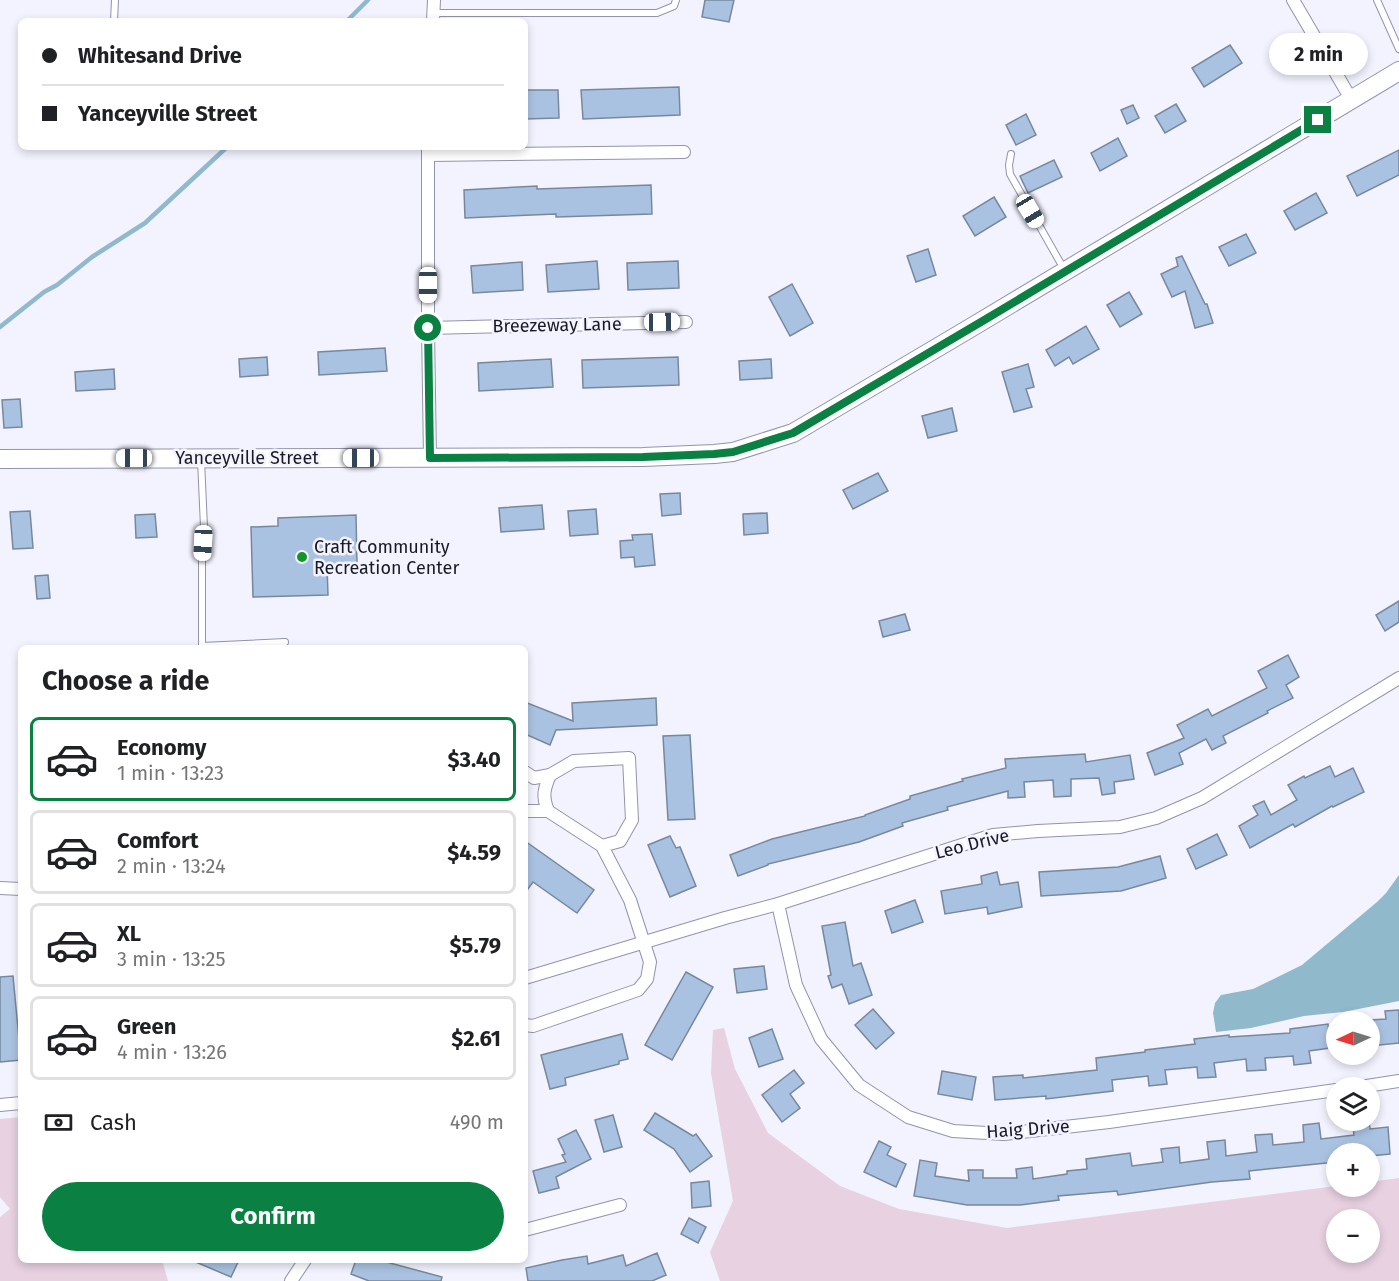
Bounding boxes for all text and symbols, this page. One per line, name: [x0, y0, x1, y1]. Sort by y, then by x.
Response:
callout: 2 min: [1268, 33, 1368, 75]
text: Whitesand Drive: [78, 42, 242, 69]
text: 2 min: [1294, 42, 1343, 66]
text: Yanceyville Street: [78, 100, 257, 127]
route end: [1304, 106, 1331, 133]
car: [1013, 191, 1047, 231]
car: [419, 267, 437, 303]
street label: Breezeway Lane: [492, 313, 622, 337]
car: [644, 313, 680, 331]
route start: [414, 314, 441, 341]
street label: Yanceyville Street: [175, 447, 319, 469]
car: [116, 449, 152, 467]
car: [343, 449, 379, 467]
car: [193, 525, 213, 561]
place label: Craft Community Recreation Center: [314, 536, 459, 579]
marker: Craft Community Recreation Center: [295, 550, 309, 564]
text: Choose a ride: [42, 665, 209, 697]
icon: car: [45, 732, 99, 786]
text: Economy: [117, 734, 206, 761]
text: $3.40: [447, 746, 501, 773]
text: 1 min · 13:23: [117, 761, 224, 785]
street label: Leo Drive: [933, 824, 1011, 864]
icon: car: [45, 825, 99, 879]
text: Comfort: [117, 827, 198, 854]
text: $4.59: [447, 839, 501, 866]
text: 2 min · 13:24: [117, 854, 226, 878]
icon: car: [45, 918, 99, 972]
text: XL: [117, 920, 141, 947]
text: $5.79: [450, 932, 501, 959]
text: 3 min · 13:25: [117, 947, 226, 971]
icon: car: [45, 1011, 99, 1065]
north arrow: [1326, 1011, 1380, 1065]
map controls: [1326, 1011, 1380, 1263]
text: Green: [117, 1013, 176, 1040]
text: $2.61: [451, 1025, 501, 1052]
text: 4 min · 13:26: [117, 1040, 227, 1064]
button: layers: [1326, 1077, 1380, 1131]
icon: cash: [42, 1106, 75, 1139]
text: Cash: [90, 1109, 137, 1136]
text: 490 m: [450, 1110, 504, 1134]
street label: Haig Drive: [986, 1115, 1070, 1143]
button: +: [1326, 1143, 1380, 1197]
button: Confirm: [42, 1182, 504, 1251]
button: −: [1326, 1209, 1380, 1263]

